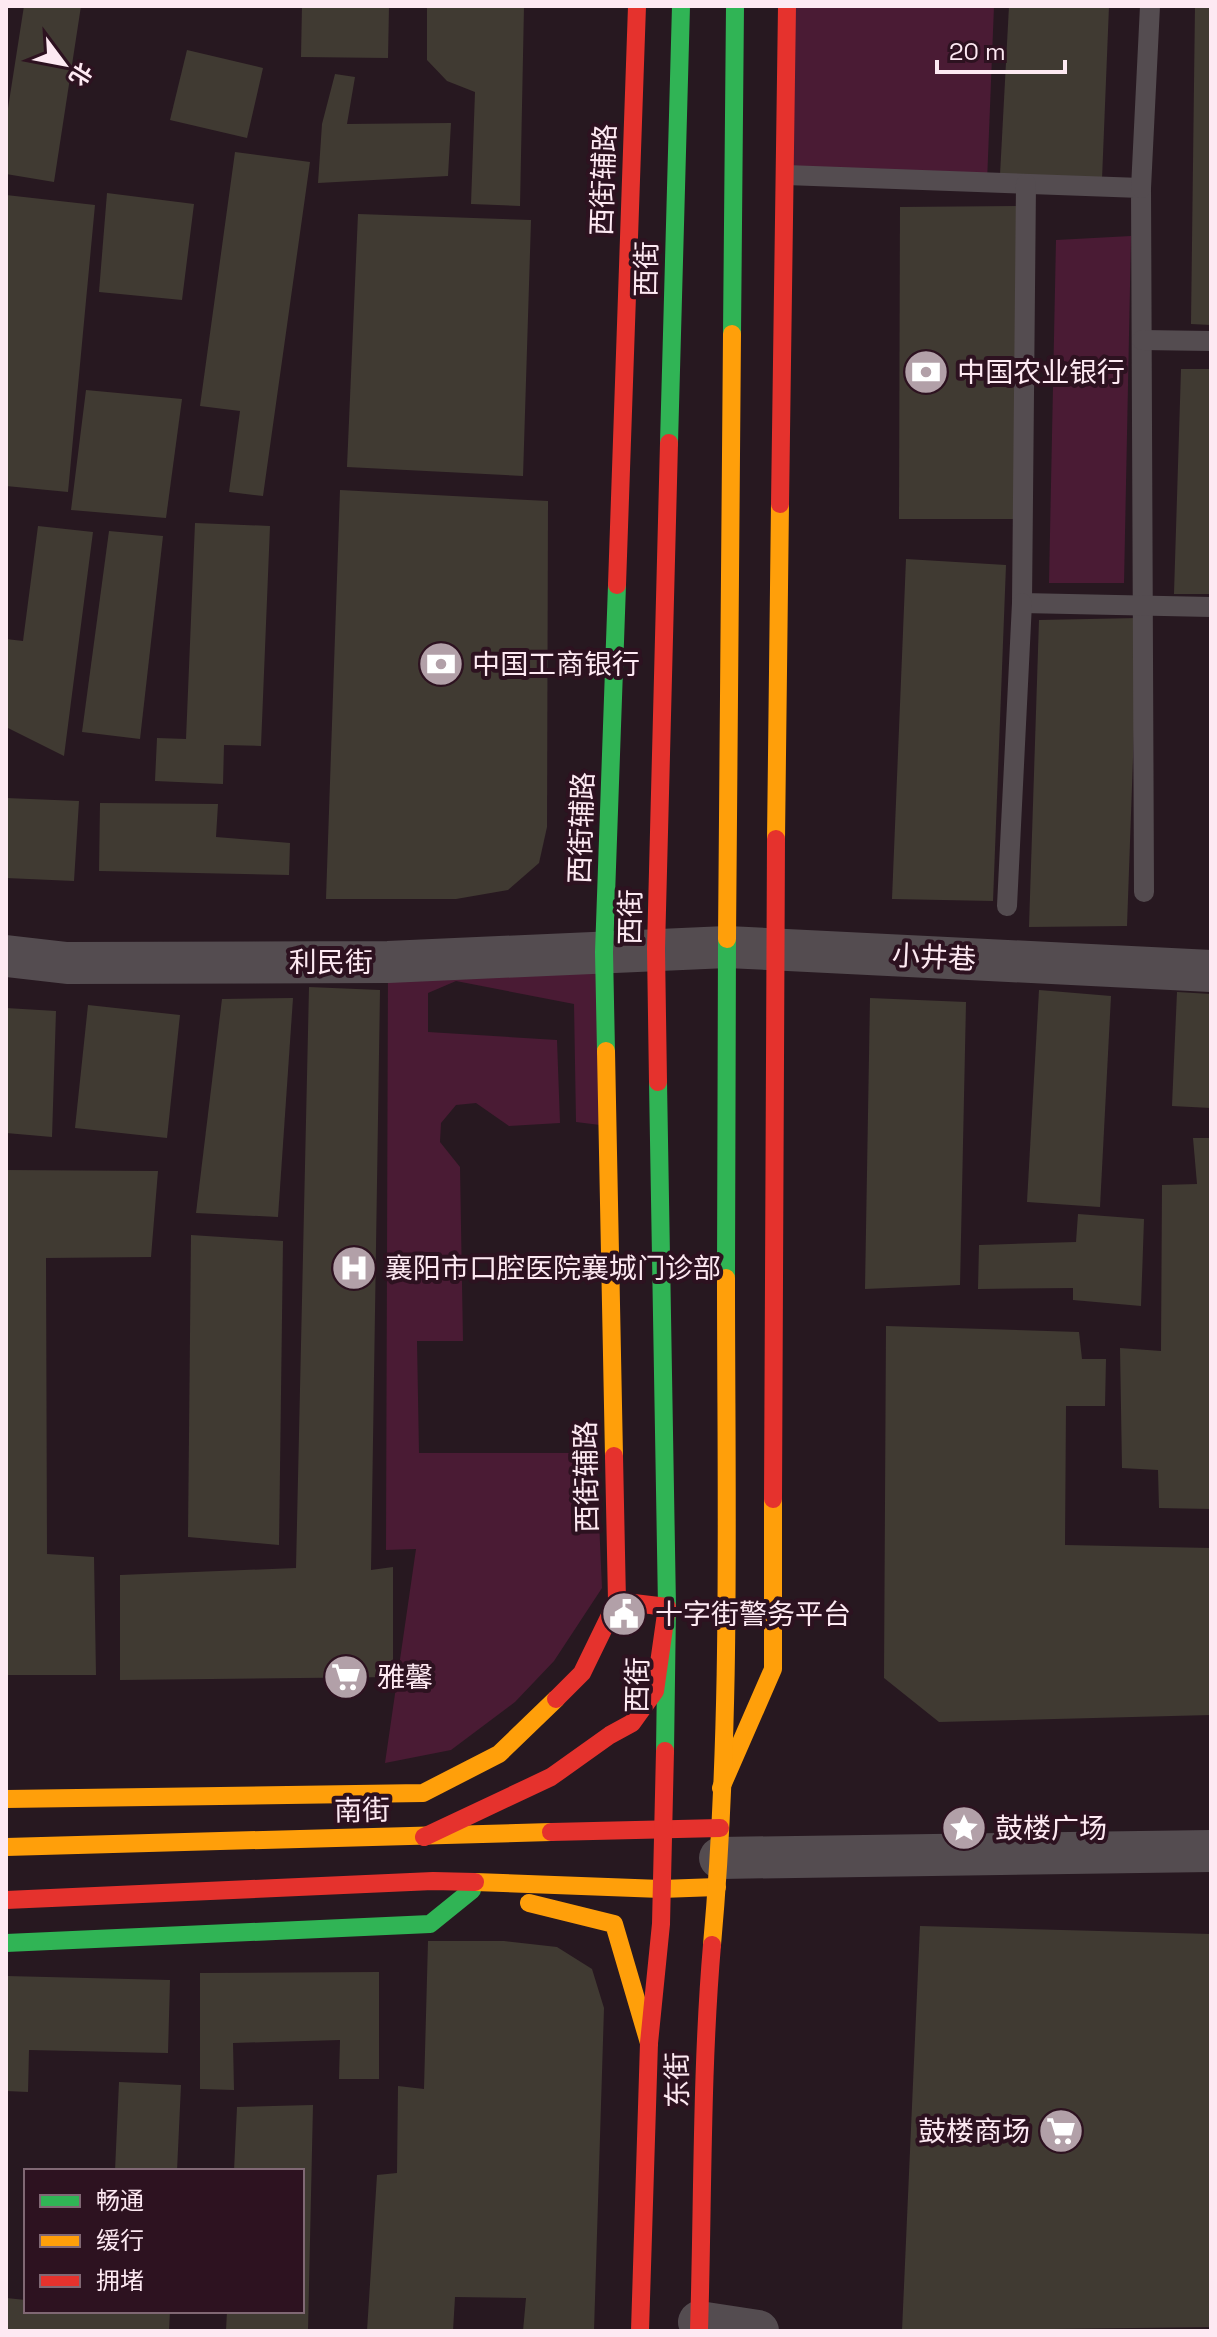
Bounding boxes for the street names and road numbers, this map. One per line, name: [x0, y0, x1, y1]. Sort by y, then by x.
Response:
street label: 西街辅路: [583, 123, 623, 237]
street label: 西街: [628, 241, 664, 297]
street label: 西街辅路: [561, 771, 601, 885]
street label: 西街: [612, 889, 648, 945]
street label: 小井巷: [891, 937, 977, 977]
street label: 利民街: [289, 944, 373, 980]
street label: 西街辅路: [567, 1421, 605, 1533]
street label: 西街: [619, 1657, 655, 1713]
street label: 南街: [334, 1792, 390, 1828]
street label: 东街: [659, 2052, 695, 2108]

